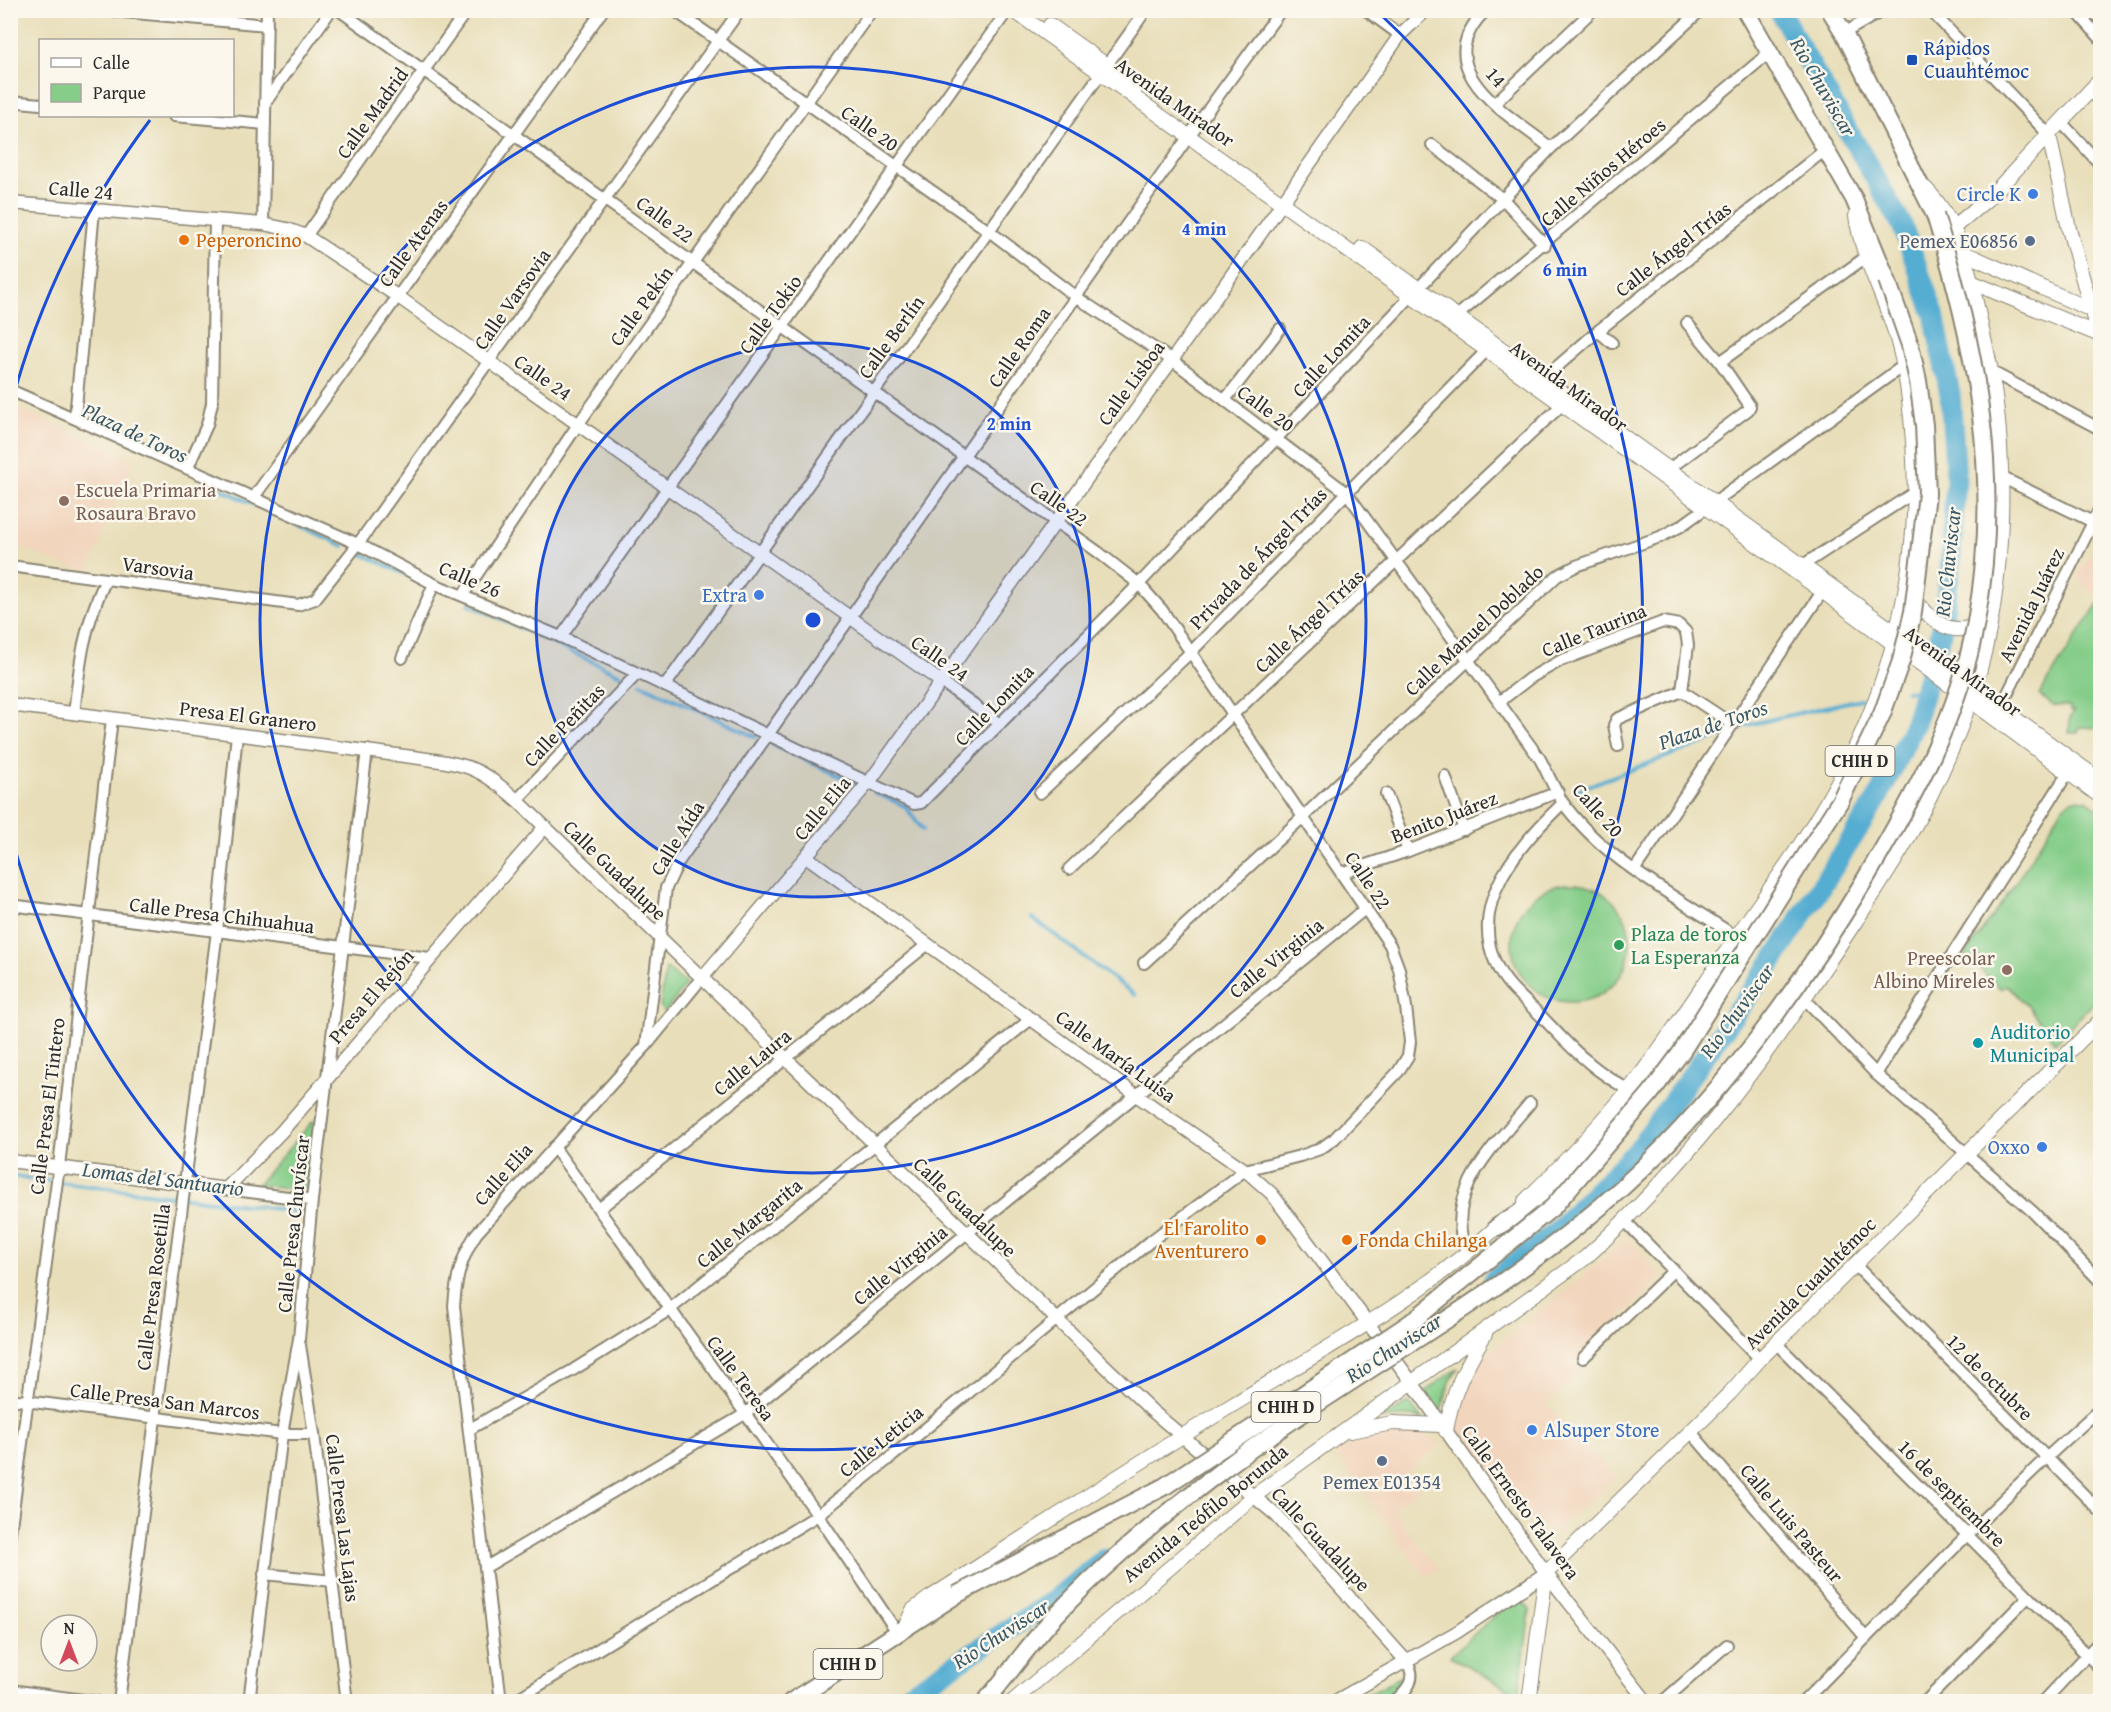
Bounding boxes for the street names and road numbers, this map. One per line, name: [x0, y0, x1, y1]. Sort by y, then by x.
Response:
street label: Avenida Mirador: [1110, 50, 1241, 154]
street label: 14: [1479, 60, 1514, 93]
street label: Calle Madrid: [329, 61, 415, 164]
street label: Calle 20: [836, 97, 905, 158]
street label: Calle Niños Héroes: [1534, 110, 1672, 233]
street label: Calle 24: [48, 172, 114, 207]
street label: Calle 22: [631, 188, 700, 249]
street label: Calle Atenas: [371, 193, 454, 293]
street label: Calle Ángel Trías: [1608, 194, 1737, 303]
street label: Calle Varsovia: [466, 242, 558, 355]
street label: Calle Pekín: [602, 260, 680, 352]
street label: Calle Tokio: [731, 268, 808, 359]
street label: Calle Berlín: [850, 289, 931, 384]
street label: Calle Roma: [980, 300, 1057, 393]
street label: Calle Lomita: [1285, 307, 1377, 403]
street label: Avenida Mirador: [1504, 333, 1634, 438]
street label: Calle Lisboa: [1090, 334, 1172, 431]
street label: Calle 24: [509, 346, 578, 407]
street label: Calle 20: [1232, 377, 1301, 438]
street label: Calle 22: [1025, 472, 1094, 533]
street label: Privada de Ángel Trías: [1182, 480, 1333, 635]
street label: Avenida Juárez: [1990, 542, 2071, 667]
street label: Varsovia: [120, 548, 196, 587]
street label: Calle 26: [435, 553, 506, 605]
street label: Calle Manuel Doblado: [1397, 557, 1550, 702]
street label: Calle Ángel Trías: [1247, 562, 1370, 679]
street label: Calle Taurina: [1537, 595, 1651, 664]
street label: Avenida Mirador: [1898, 618, 2028, 723]
street label: Calle 24: [906, 627, 975, 688]
street label: Calle Lomita: [947, 657, 1040, 752]
street label: Calle Peñitas: [516, 676, 611, 773]
street label: Presa El Granero: [178, 693, 318, 738]
road number: CHIH D: [1826, 746, 1894, 776]
street label: Calle Elia: [786, 769, 858, 846]
street label: Calle 20: [1566, 776, 1631, 843]
street label: Benito Juárez: [1386, 783, 1501, 850]
street label: Calle Aída: [642, 794, 711, 881]
street label: Calle Guadalupe: [557, 813, 674, 927]
street label: Calle 22: [1338, 845, 1399, 915]
street label: Calle Presa Chihuahua: [128, 889, 317, 940]
street label: Calle Virginia: [1222, 910, 1330, 1005]
street label: Presa El Rejón: [321, 942, 420, 1050]
street label: Calle María Luisa: [1050, 1002, 1183, 1110]
street label: Calle Presa El Tintero: [21, 1016, 72, 1196]
street label: Calle Laura: [706, 1021, 797, 1102]
street label: Calle Presa Chuvíscar: [269, 1134, 316, 1314]
street label: Calle Elia: [466, 1135, 539, 1212]
street label: Calle Guadalupe: [907, 1150, 1024, 1264]
street label: Calle Margarita: [689, 1170, 808, 1275]
street label: Calle Presa Rosetilla: [128, 1201, 177, 1372]
street label: Avenida Cuauhtémoc: [1737, 1210, 1882, 1355]
street label: Calle Virginia: [846, 1217, 954, 1312]
street label: 12 de octubre: [1940, 1327, 2040, 1427]
street label: Calle Teresa: [700, 1329, 783, 1427]
street label: Calle Presa San Marcos: [69, 1374, 262, 1427]
road number: CHIH D: [1252, 1392, 1320, 1422]
street label: Calle Leticia: [832, 1397, 930, 1484]
street label: Calle Ernesto Talavera: [1455, 1418, 1588, 1585]
street label: Calle Presa Las Lajas: [319, 1432, 368, 1603]
street label: 16 de septiembre: [1892, 1432, 2013, 1553]
street label: Avenida Teófilo Borunda: [1116, 1436, 1294, 1589]
street label: Calle Luis Pasteur: [1734, 1457, 1851, 1589]
street label: Calle Guadalupe: [1265, 1480, 1378, 1598]
road number: CHIH D: [814, 1649, 882, 1679]

